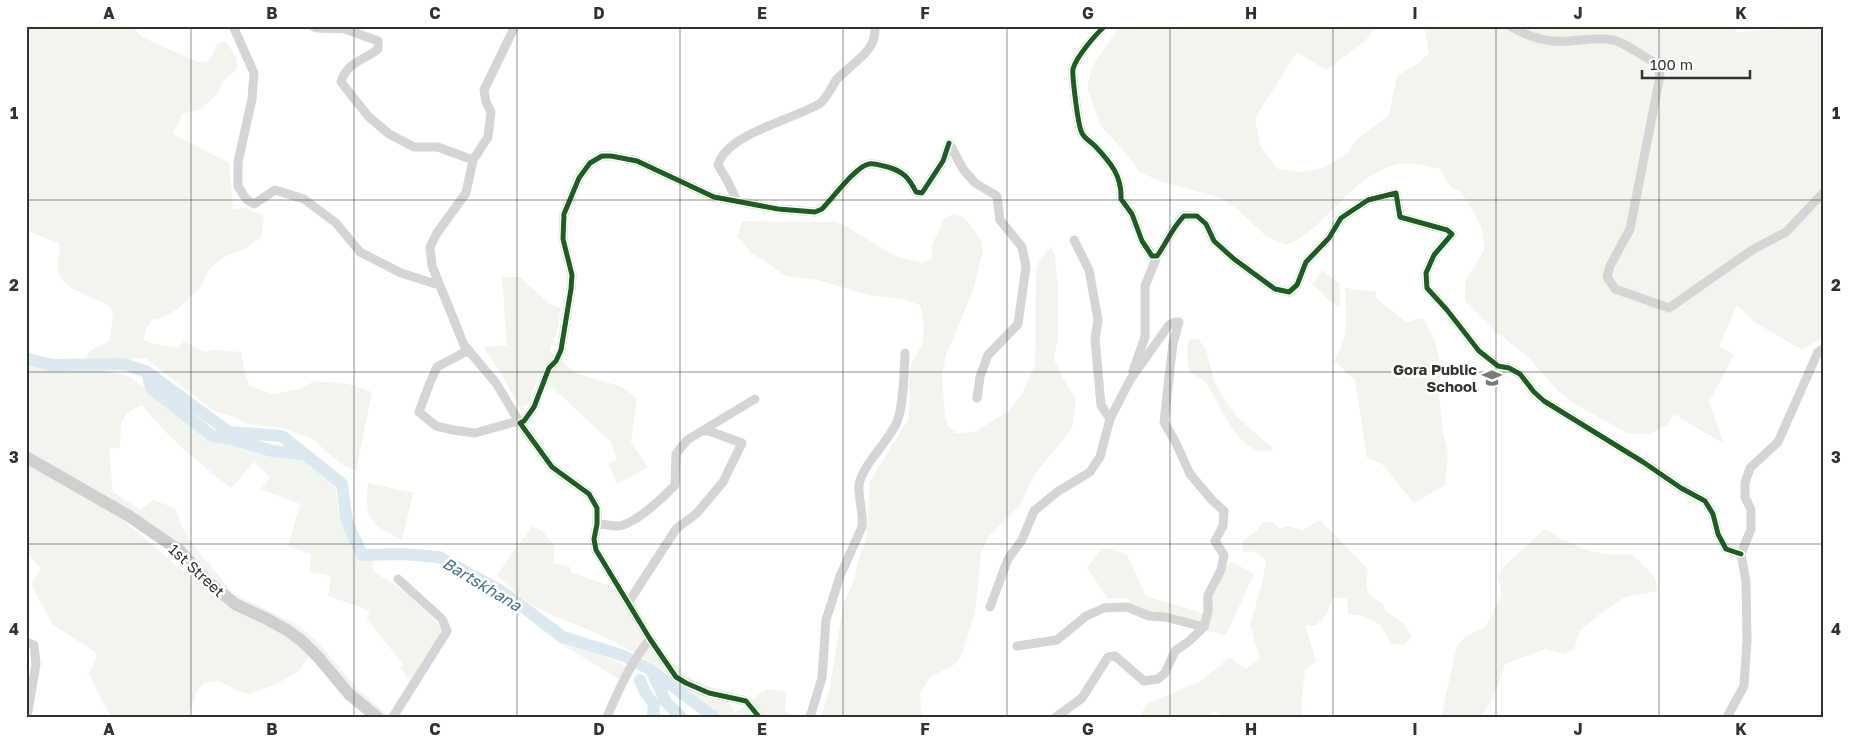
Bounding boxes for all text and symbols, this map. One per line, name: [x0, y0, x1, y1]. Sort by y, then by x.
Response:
text: A: [103, 3, 115, 23]
text: B: [266, 3, 278, 23]
text: C: [429, 3, 441, 23]
text: D: [593, 3, 605, 23]
text: E: [757, 3, 767, 23]
text: F: [920, 3, 930, 23]
text: G: [1082, 3, 1094, 23]
text: H: [1245, 3, 1257, 23]
text: I: [1412, 3, 1418, 23]
text: J: [1573, 3, 1583, 23]
text: K: [1735, 3, 1747, 23]
scale bar: [1642, 48, 1750, 80]
text: 100 m: [1650, 55, 1693, 73]
text: 1: [10, 103, 18, 123]
text: 1: [1832, 103, 1840, 123]
text: 2: [9, 275, 19, 295]
text: 2: [1831, 275, 1841, 295]
place label: Gora Public School: [1393, 360, 1477, 395]
school or university icon: Gora Public School: [1481, 367, 1503, 389]
text: 3: [9, 447, 19, 467]
text: 3: [1831, 447, 1841, 467]
street label: 1st Street: [165, 540, 229, 600]
water label: Bartskhana: [439, 553, 526, 616]
text: 4: [9, 619, 19, 639]
text: 4: [1831, 619, 1841, 639]
text: A: [103, 719, 115, 739]
text: B: [266, 719, 278, 739]
text: C: [429, 719, 441, 739]
text: D: [593, 719, 605, 739]
text: E: [757, 719, 767, 739]
text: F: [920, 719, 930, 739]
text: G: [1082, 719, 1094, 739]
text: H: [1245, 719, 1257, 739]
text: I: [1412, 719, 1418, 739]
text: J: [1573, 719, 1583, 739]
text: K: [1735, 719, 1747, 739]

